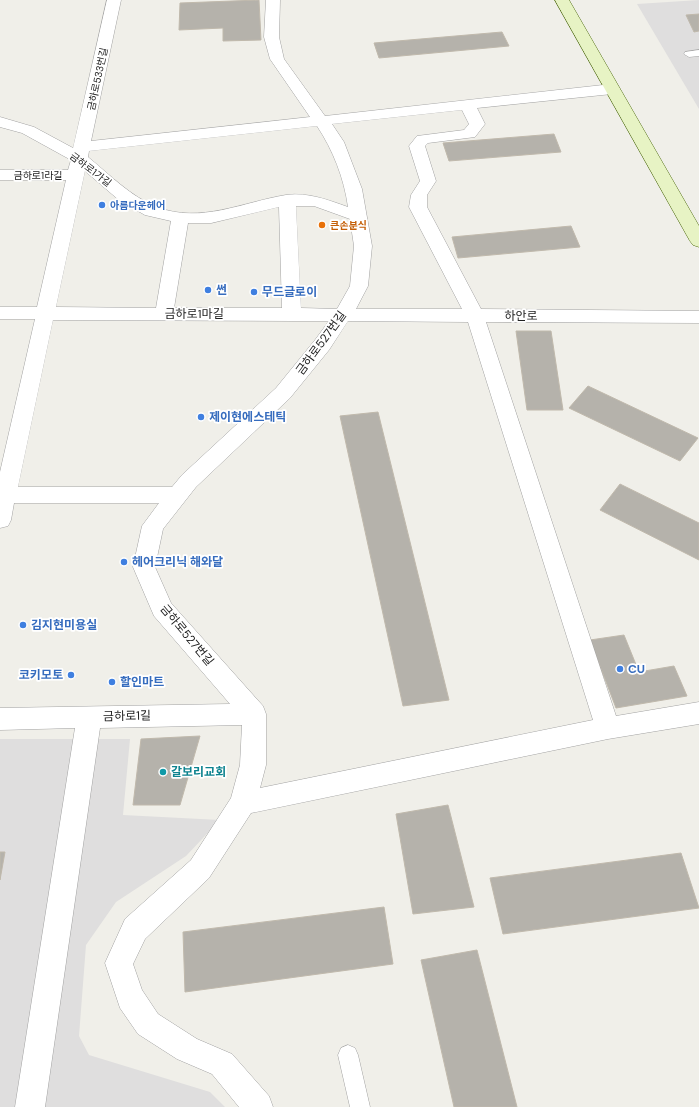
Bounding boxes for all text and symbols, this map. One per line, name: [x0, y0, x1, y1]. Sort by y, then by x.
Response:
street label: 금하로533번길: [84, 46, 110, 112]
street label: 금하로1가길: [67, 149, 114, 189]
street label: 금하로1라길: [13, 169, 63, 182]
place label: 아름다운헤어: [110, 199, 165, 212]
marker: 아름다운헤어: [97, 200, 107, 210]
place label: 큰손분식: [330, 219, 367, 232]
marker: 큰손분식: [317, 220, 327, 230]
place label: 썬: [216, 282, 227, 298]
place label: 무드글로이: [262, 284, 317, 300]
marker: 썬: [203, 285, 213, 295]
marker: 무드글로이: [249, 287, 259, 297]
street label: 금하로1마길: [165, 306, 223, 322]
street label: 금하로527번길: [292, 308, 350, 378]
street label: 하안로: [504, 308, 538, 324]
place label: 제이현에스테틱: [209, 409, 286, 425]
marker: 제이현에스테틱: [196, 412, 206, 422]
place label: 헤어크리닉 해와달: [132, 554, 223, 570]
marker: 헤어크리닉 해와달: [119, 557, 129, 567]
street label: 금하로527번길: [157, 601, 217, 669]
place label: 김지현미용실: [31, 617, 97, 633]
marker: 김지현미용실: [18, 620, 28, 630]
place label: CU: [628, 661, 645, 677]
marker: CU: [615, 664, 625, 674]
place label: 코키모토: [19, 667, 63, 683]
marker: 코키모토: [66, 670, 76, 680]
place label: 할인마트: [120, 674, 164, 690]
marker: 할인마트: [107, 677, 117, 687]
street label: 금하로1길: [103, 708, 151, 724]
place label: 갈보리교회: [171, 764, 226, 780]
marker: 갈보리교회: [158, 767, 168, 777]

